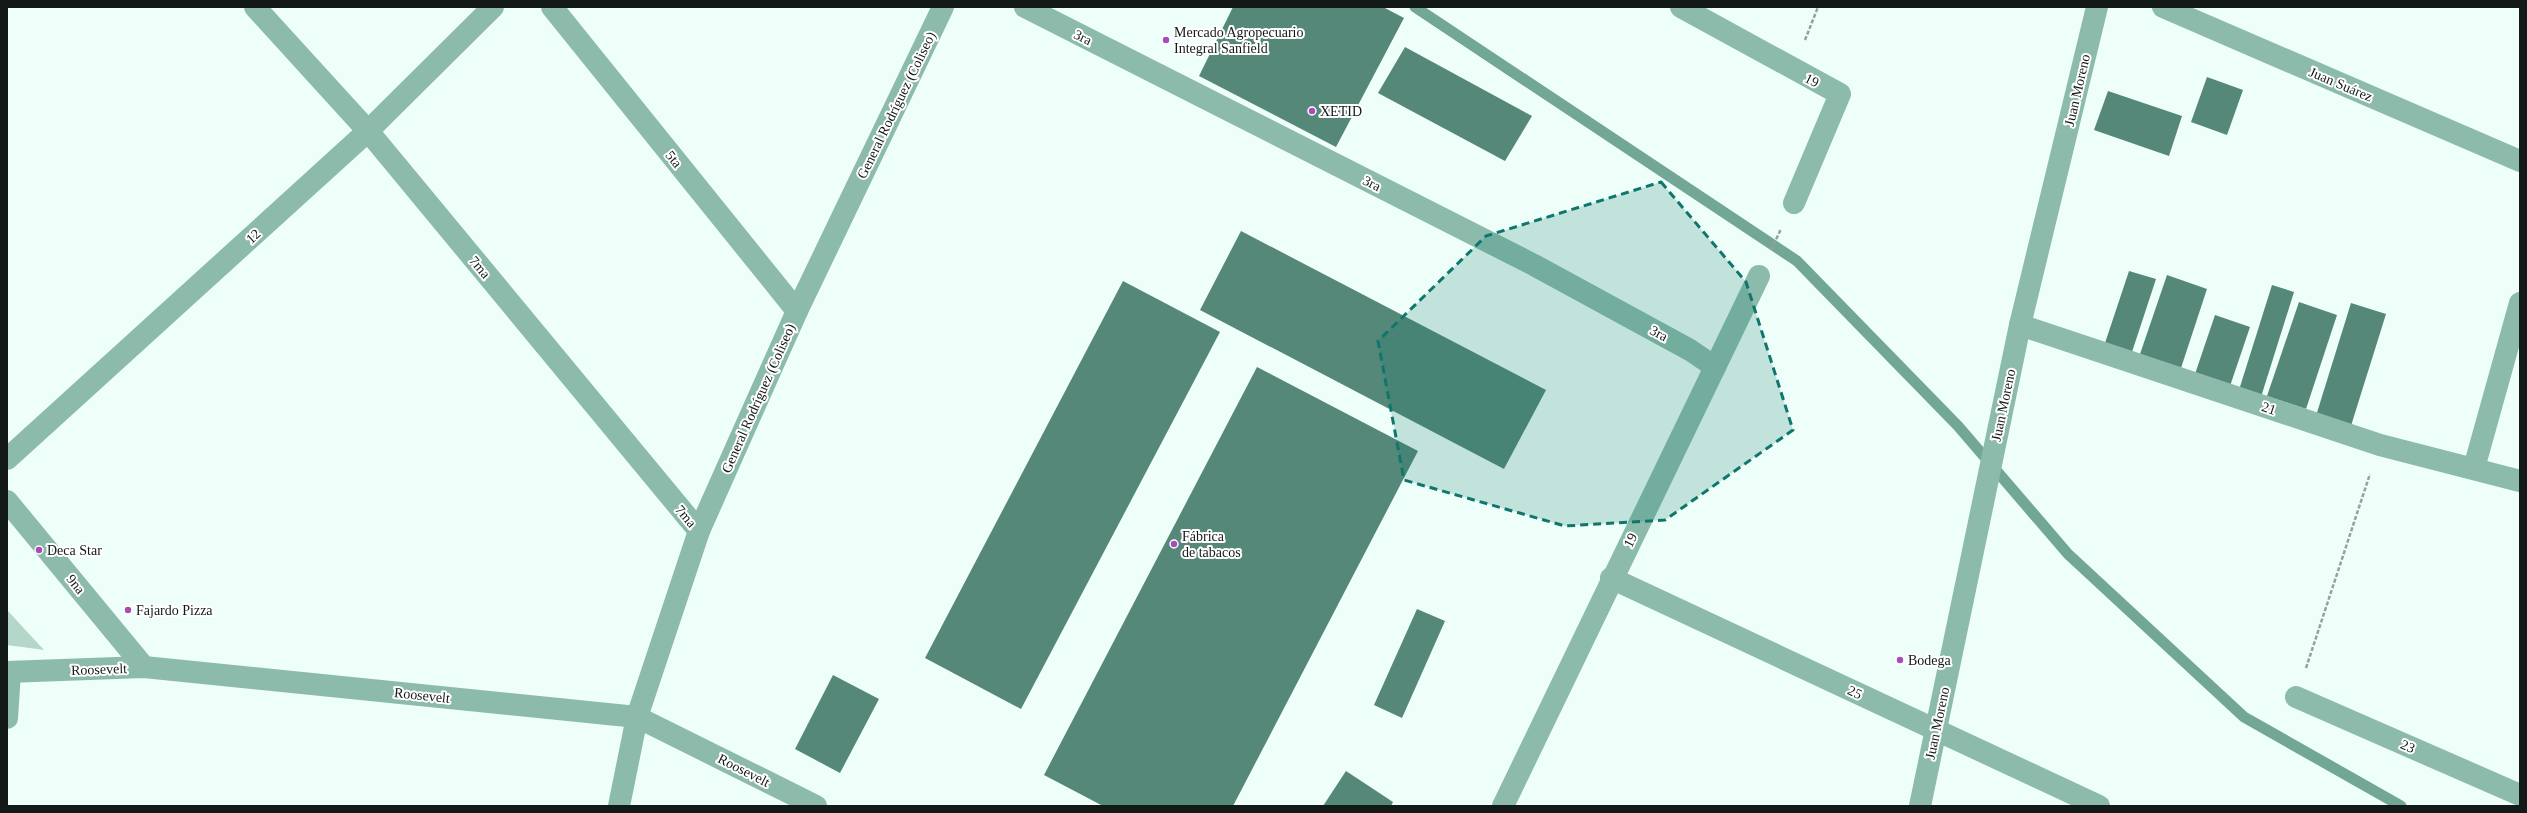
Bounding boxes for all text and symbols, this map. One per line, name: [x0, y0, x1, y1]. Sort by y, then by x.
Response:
place label: Mercado Agropecuario Integral Sanfield: [1174, 25, 1303, 56]
street label: 3ra: [1071, 27, 1095, 49]
street label: General Rodríguez (Coliseo): [854, 29, 940, 182]
marker: Mercado Agropecuario Integral Sanfield: [1161, 35, 1171, 45]
street label: Juan Moreno: [2062, 53, 2093, 128]
street label: Juan Suárez: [2307, 64, 2375, 105]
street label: 19: [1802, 71, 1821, 90]
place label: XETID: [1320, 104, 1362, 119]
marker: XETID: [1307, 106, 1317, 116]
street label: 5ta: [662, 148, 685, 171]
street label: 3ra: [1360, 173, 1384, 195]
street label: 12: [243, 226, 264, 247]
street label: 7ma: [466, 253, 494, 282]
street label: General Rodríguez (Coliseo): [719, 321, 799, 476]
street label: 3ra: [1647, 323, 1671, 345]
street label: Juan Moreno: [1989, 368, 2018, 443]
street label: 21: [2260, 399, 2278, 418]
street label: 7ma: [672, 502, 700, 531]
place label: Fábrica de tabacos: [1182, 529, 1241, 560]
street label: 19: [1621, 531, 1640, 550]
marker: Fábrica de tabacos: [1169, 539, 1179, 549]
place label: Deca Star: [47, 543, 102, 558]
marker: Deca Star: [34, 545, 44, 555]
street label: 9na: [63, 572, 88, 597]
place label: Fajardo Pizza: [136, 603, 213, 618]
marker: Fajardo Pizza: [123, 605, 133, 615]
place label: Bodega: [1908, 653, 1952, 668]
marker: Bodega: [1895, 655, 1905, 665]
street label: Roosevelt: [71, 661, 127, 678]
street label: 25: [1845, 683, 1864, 702]
street label: Roosevelt: [393, 685, 451, 706]
street label: Juan Moreno: [1923, 686, 1952, 761]
street label: 23: [2398, 737, 2417, 756]
street label: Roosevelt: [715, 751, 772, 790]

